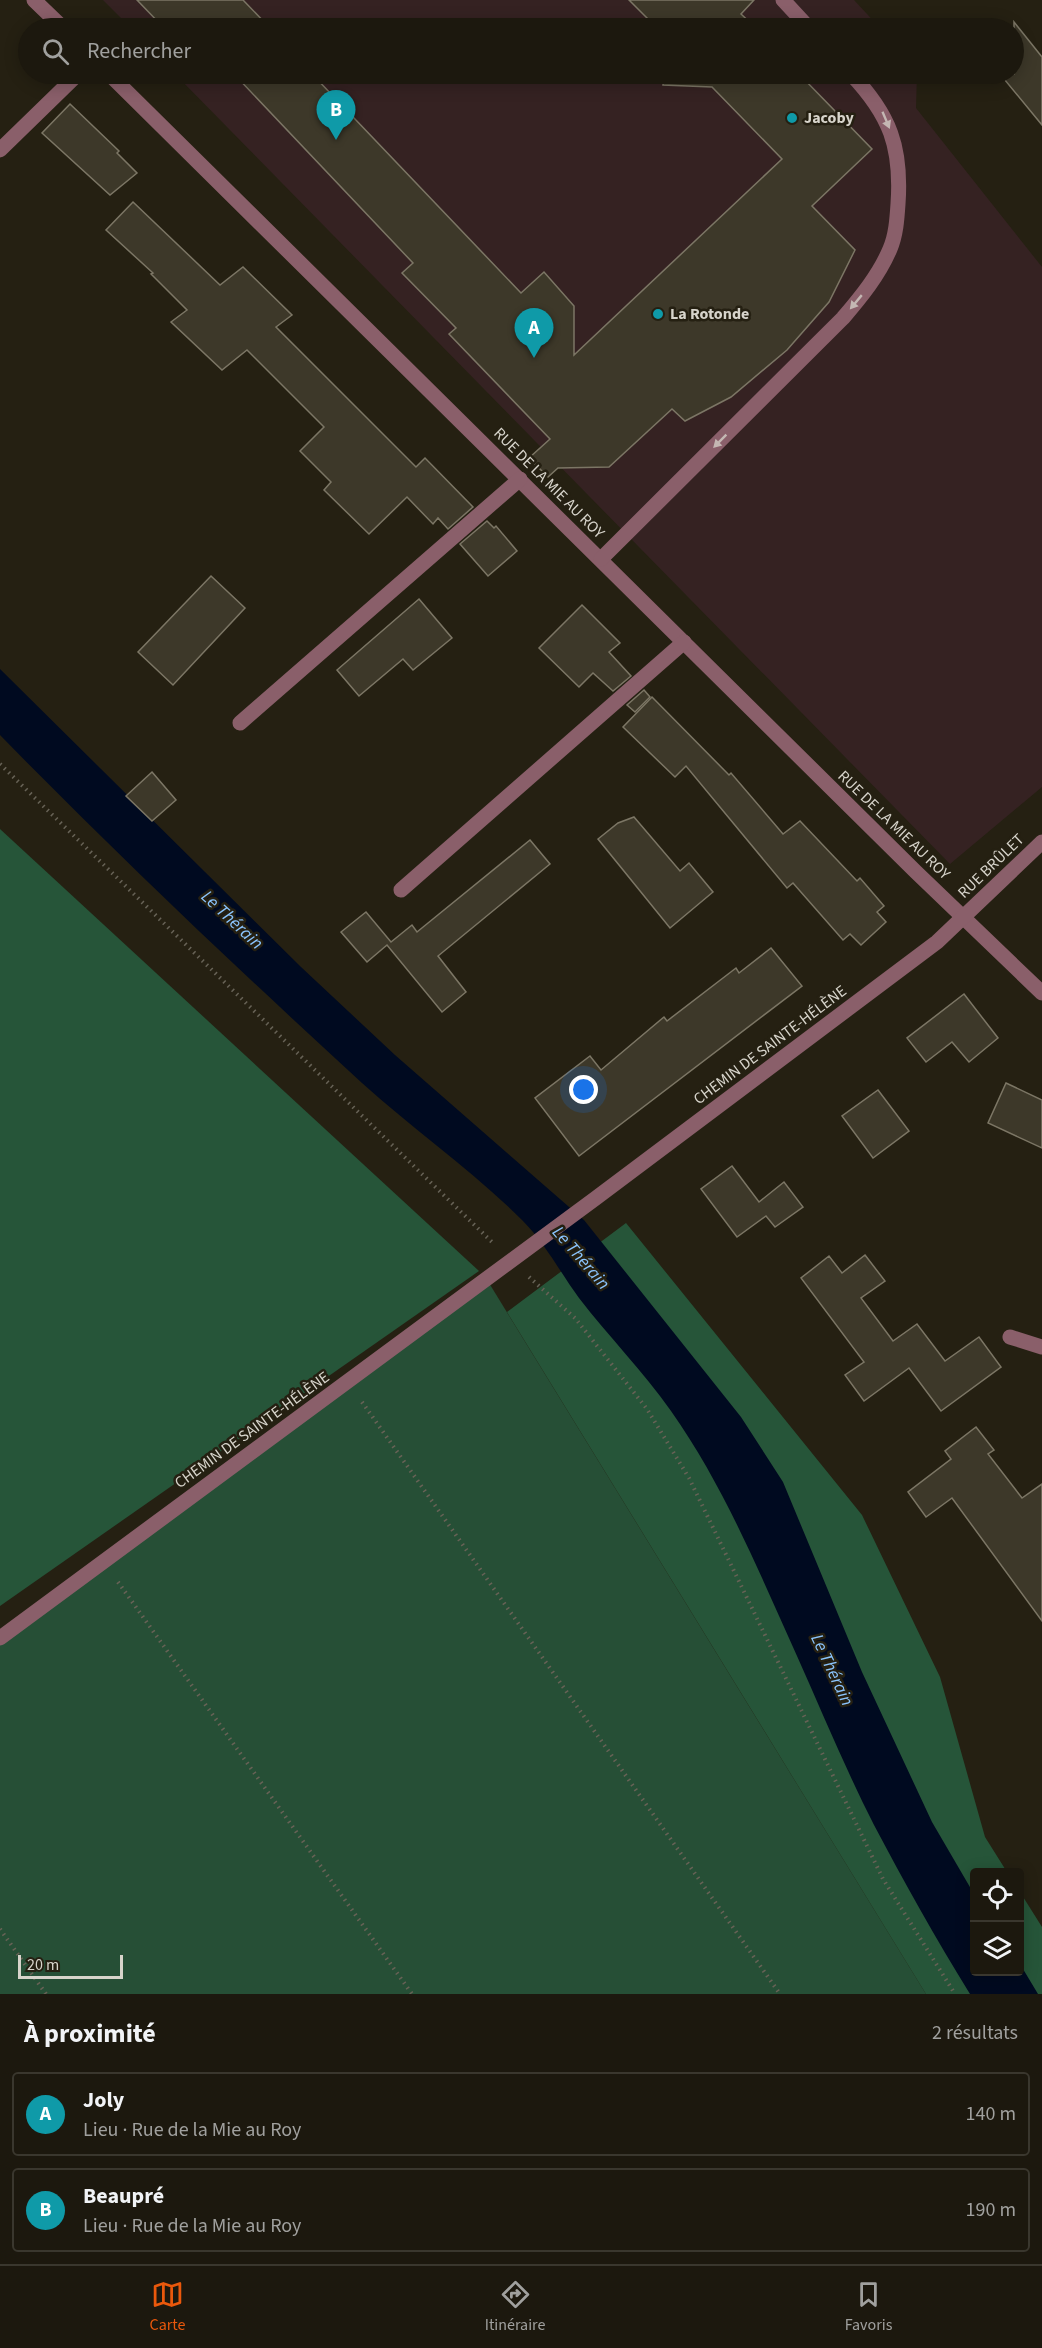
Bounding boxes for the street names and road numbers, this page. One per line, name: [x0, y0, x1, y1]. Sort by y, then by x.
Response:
street label: RUE DE LA MIE AU ROY: [489, 423, 610, 544]
street label: RUE DE LA MIE AU ROY: [833, 765, 955, 885]
street label: RUE BRÛLET: [953, 828, 1029, 903]
street label: CHEMIN DE SAINTE-HÉLÈNE: [689, 980, 851, 1110]
street label: CHEMIN DE SAINTE-HÉLÈNE: [170, 1366, 334, 1494]

